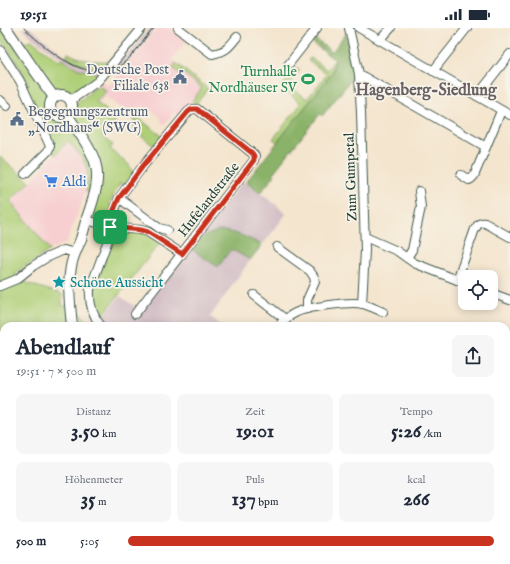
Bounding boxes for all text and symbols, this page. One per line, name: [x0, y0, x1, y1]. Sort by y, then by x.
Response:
text: 19:51: [20, 5, 47, 24]
place label: Deutsche Post Filiale 638: [86, 61, 169, 95]
place label: Turnhalle Nordhäuser SV: [209, 63, 298, 97]
public building icon: Deutsche Post Filiale 638: [172, 69, 188, 85]
sports icon: Turnhalle Nordhäuser SV: [300, 71, 316, 87]
district label: Hagenberg-Siedlung: [355, 81, 498, 101]
place label: Begegnungszentrum „Nordhaus“ (SWG): [28, 103, 148, 137]
public building icon: Begegnungszentrum „Nordhaus“ (SWG): [9, 111, 25, 127]
street label: Zum Gumpetal: [340, 132, 362, 222]
street label: Hufelandstraße: [174, 158, 244, 241]
supermarket icon: Aldi: [43, 173, 59, 189]
place label: Aldi: [61, 173, 87, 191]
pin: [93, 210, 127, 244]
icon: arrive: [99, 216, 121, 238]
map controls: [458, 270, 498, 310]
button: locate: [458, 270, 498, 310]
place icon: Schöne Aussicht: [51, 274, 67, 290]
place label: Schöne Aussicht: [70, 274, 164, 292]
text: Abendlauf: [16, 334, 111, 362]
button: share: [452, 335, 494, 377]
text: 19:51 · 7 × 500 m: [16, 363, 96, 380]
text: Distanz: [76, 405, 111, 419]
text: Zeit: [245, 405, 265, 419]
text: Tempo: [400, 405, 433, 419]
text: 3.50: [71, 419, 100, 444]
text: 19:01: [236, 419, 274, 444]
text: 5:26: [391, 419, 421, 444]
text: km: [100, 427, 116, 441]
text: /km: [421, 427, 442, 441]
text: Höhenmeter: [65, 473, 123, 487]
text: Puls: [246, 473, 264, 487]
text: kcal: [407, 473, 425, 487]
text: 35: [81, 487, 96, 512]
text: 137: [231, 487, 256, 512]
text: 266: [403, 487, 429, 512]
text: m: [96, 495, 106, 509]
text: bpm: [256, 495, 278, 509]
text: 500 m: [16, 533, 46, 550]
text: 5:05: [80, 533, 99, 550]

